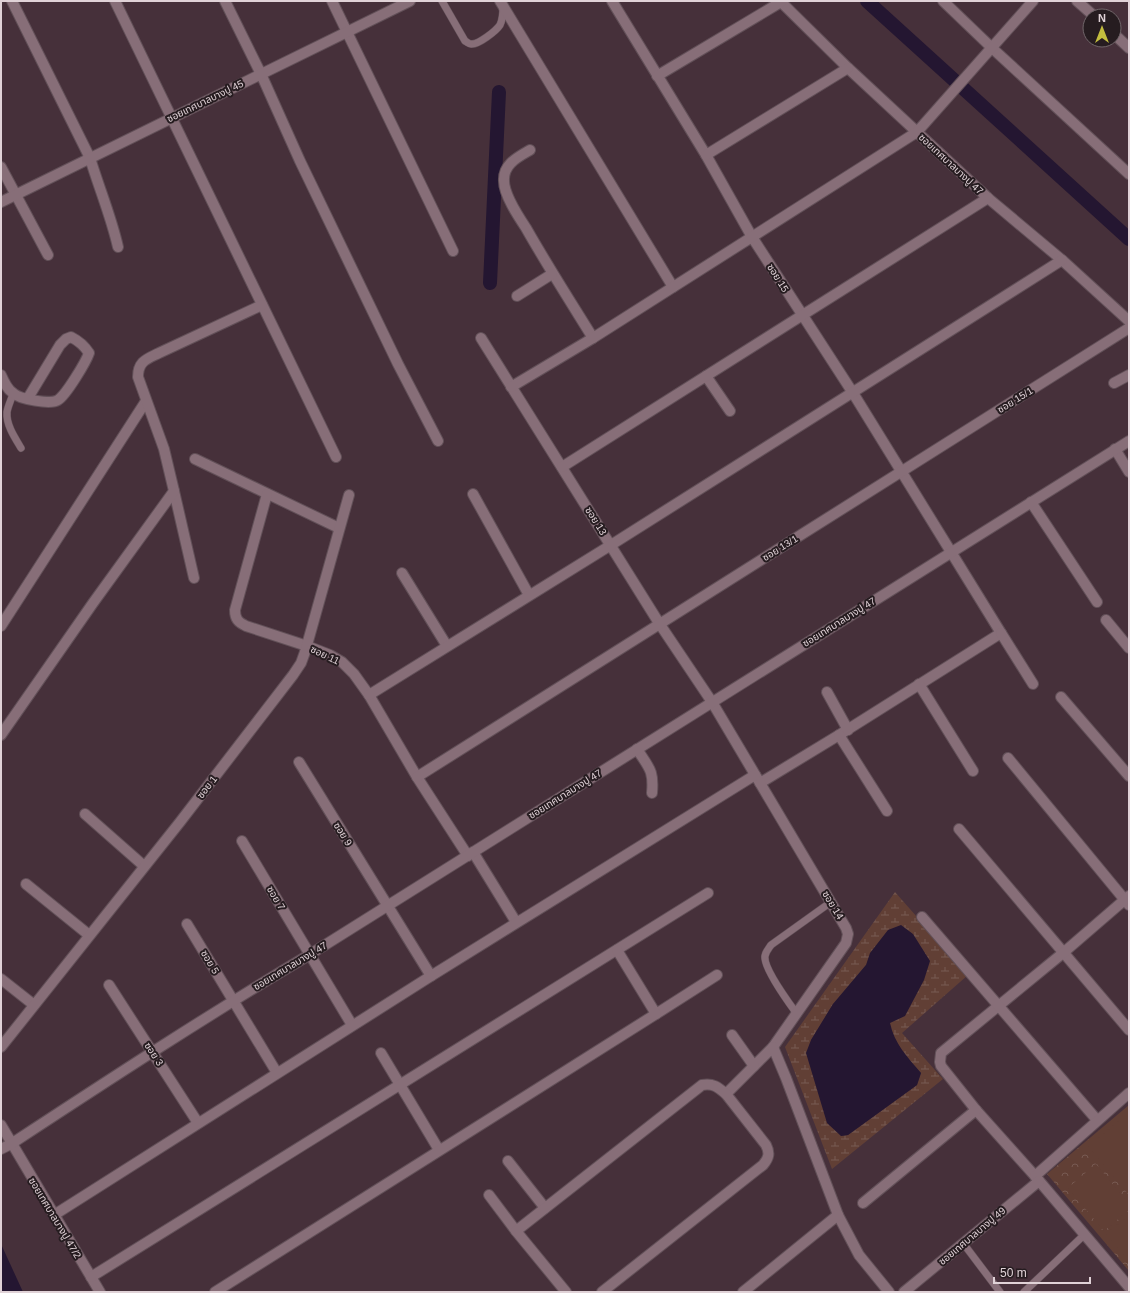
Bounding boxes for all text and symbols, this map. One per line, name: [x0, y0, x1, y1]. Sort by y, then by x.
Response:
north arrow: [1082, 8, 1122, 48]
text: N: [1098, 12, 1106, 24]
street label: ซอยเทศบาลบางปู 45: [165, 77, 246, 125]
street label: ซอยเทศบาลบางปู 47: [916, 131, 986, 198]
street label: ซอย 15: [765, 262, 791, 294]
street label: ซอย 15/1: [995, 385, 1035, 415]
street label: ซอย 13: [583, 505, 609, 537]
street label: ซอย 13/1: [760, 533, 800, 563]
street label: ซอยเทศบาลบางปู 47: [801, 595, 878, 650]
street label: ซอย 11: [309, 643, 341, 667]
street label: ซอยเทศบาลบางปู 47: [527, 767, 604, 822]
street label: ซอย 1: [195, 773, 219, 800]
street label: ซอย 9: [332, 820, 355, 848]
street label: ซอย 7: [265, 884, 288, 912]
street label: ซอย 14: [820, 889, 846, 922]
street label: ซอยเทศบาลบางปู 47: [251, 939, 330, 993]
street label: ซอย 5: [199, 948, 222, 976]
street label: ซอย 3: [142, 1040, 166, 1068]
street label: ซอยเทศบาลบางปู 47/2: [26, 1176, 84, 1261]
street label: ซอยเทศบาลบางปู 49: [936, 1205, 1009, 1268]
scale bar: [994, 1259, 1090, 1285]
text: 50 m: [1000, 1266, 1027, 1280]

